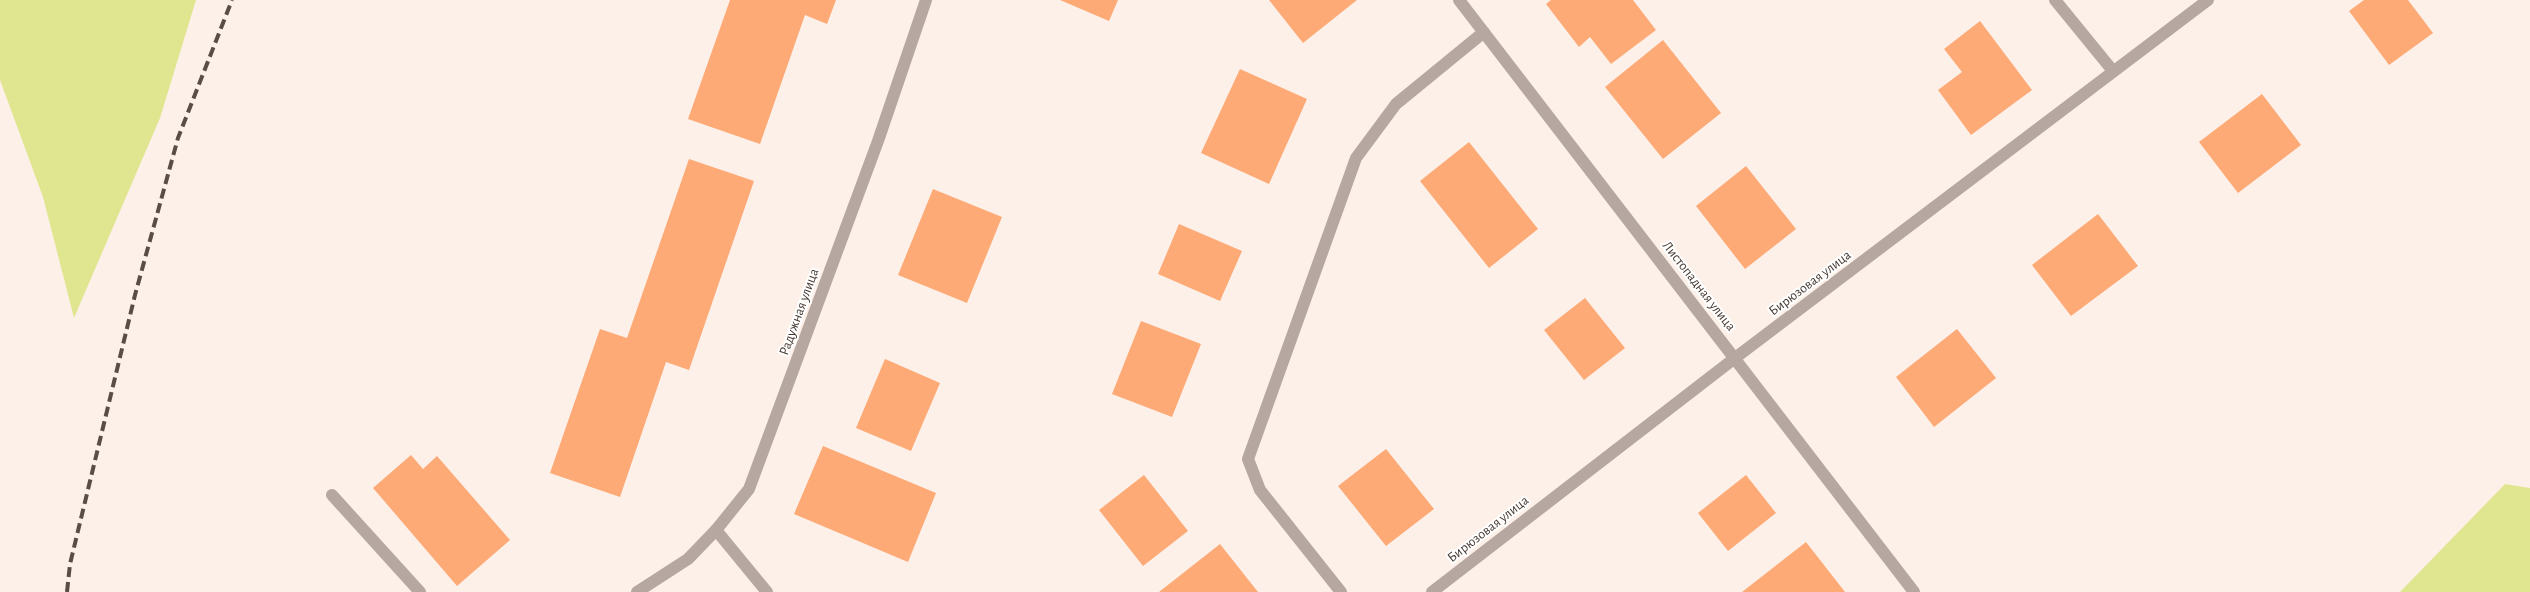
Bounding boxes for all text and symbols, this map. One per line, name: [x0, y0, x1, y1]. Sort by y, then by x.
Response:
street label: Листопадная улица: [1659, 238, 1739, 334]
street label: Бирюзовая улица: [1765, 247, 1855, 319]
street label: Радужная улица: [775, 266, 823, 358]
street label: Бирюзовая улица: [1444, 492, 1532, 566]

